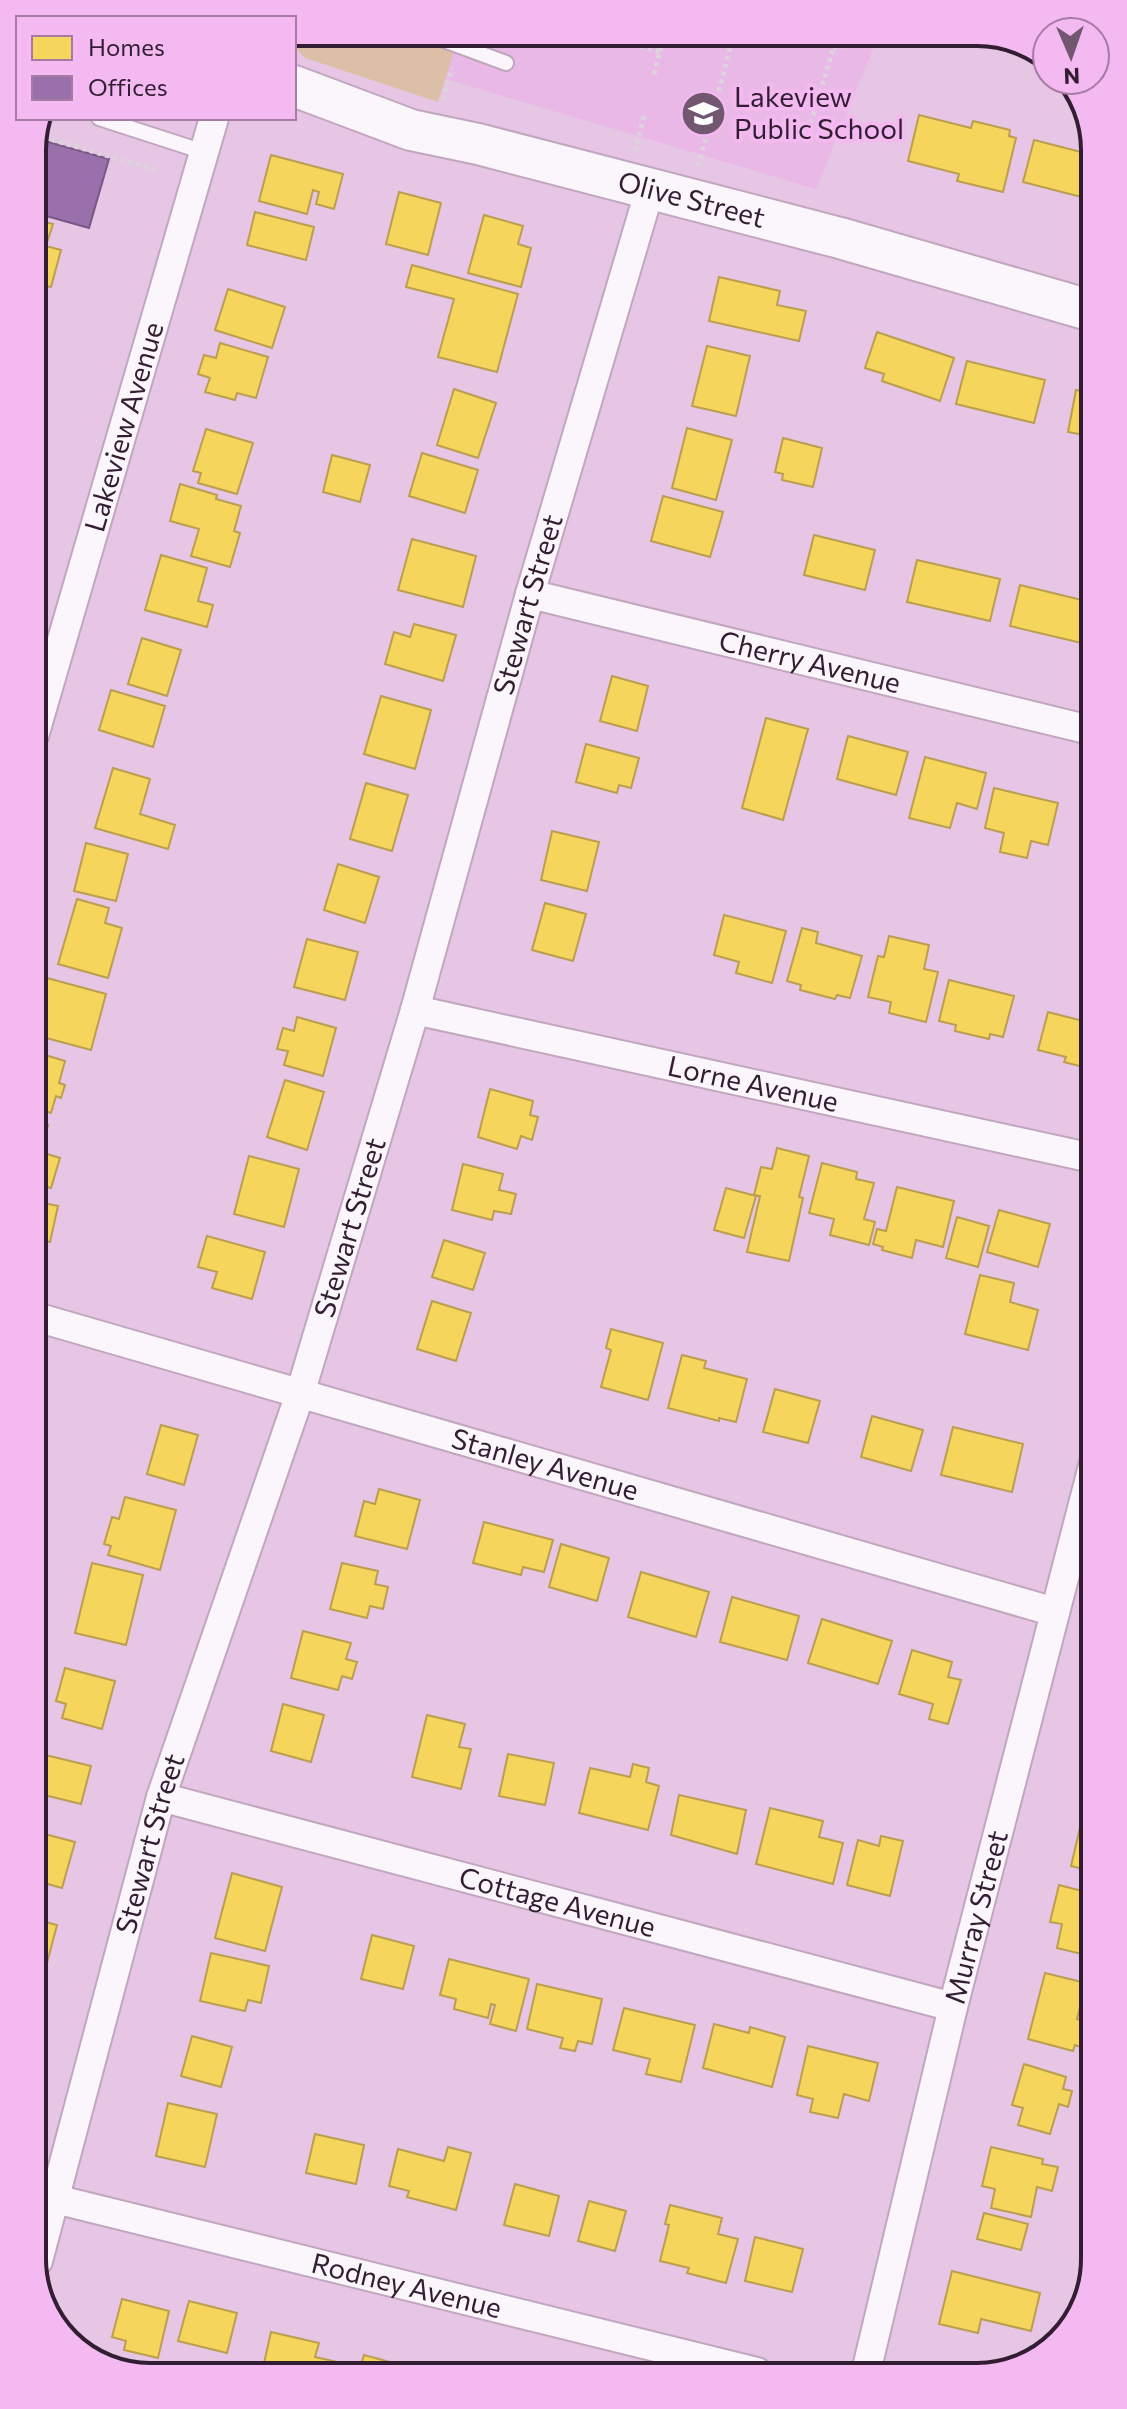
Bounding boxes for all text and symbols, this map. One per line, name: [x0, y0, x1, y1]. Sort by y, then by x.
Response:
legend: [16, 16, 296, 120]
north arrow: [1031, 16, 1111, 96]
text: Homes: [88, 32, 165, 61]
text: N: [1063, 63, 1080, 90]
text: Offices: [88, 72, 168, 101]
place label: Lakeview Public School: [734, 79, 904, 145]
school or university icon: Lakeview Public School: [679, 89, 727, 137]
street label: Olive Street: [615, 163, 769, 234]
street label: Lakeview Avenue: [76, 318, 170, 535]
street label: Stewart Street: [485, 510, 569, 698]
street label: Cherry Avenue: [716, 623, 904, 699]
street label: Lorne Avenue: [665, 1048, 842, 1118]
street label: Stewart Street: [306, 1133, 392, 1321]
street label: Stanley Avenue: [448, 1420, 643, 1507]
street label: Stewart Street: [107, 1749, 191, 1937]
street label: Murray Street: [937, 1827, 1014, 2007]
street label: Cottage Avenue: [456, 1859, 659, 1943]
street label: Rodney Avenue: [308, 2245, 505, 2324]

